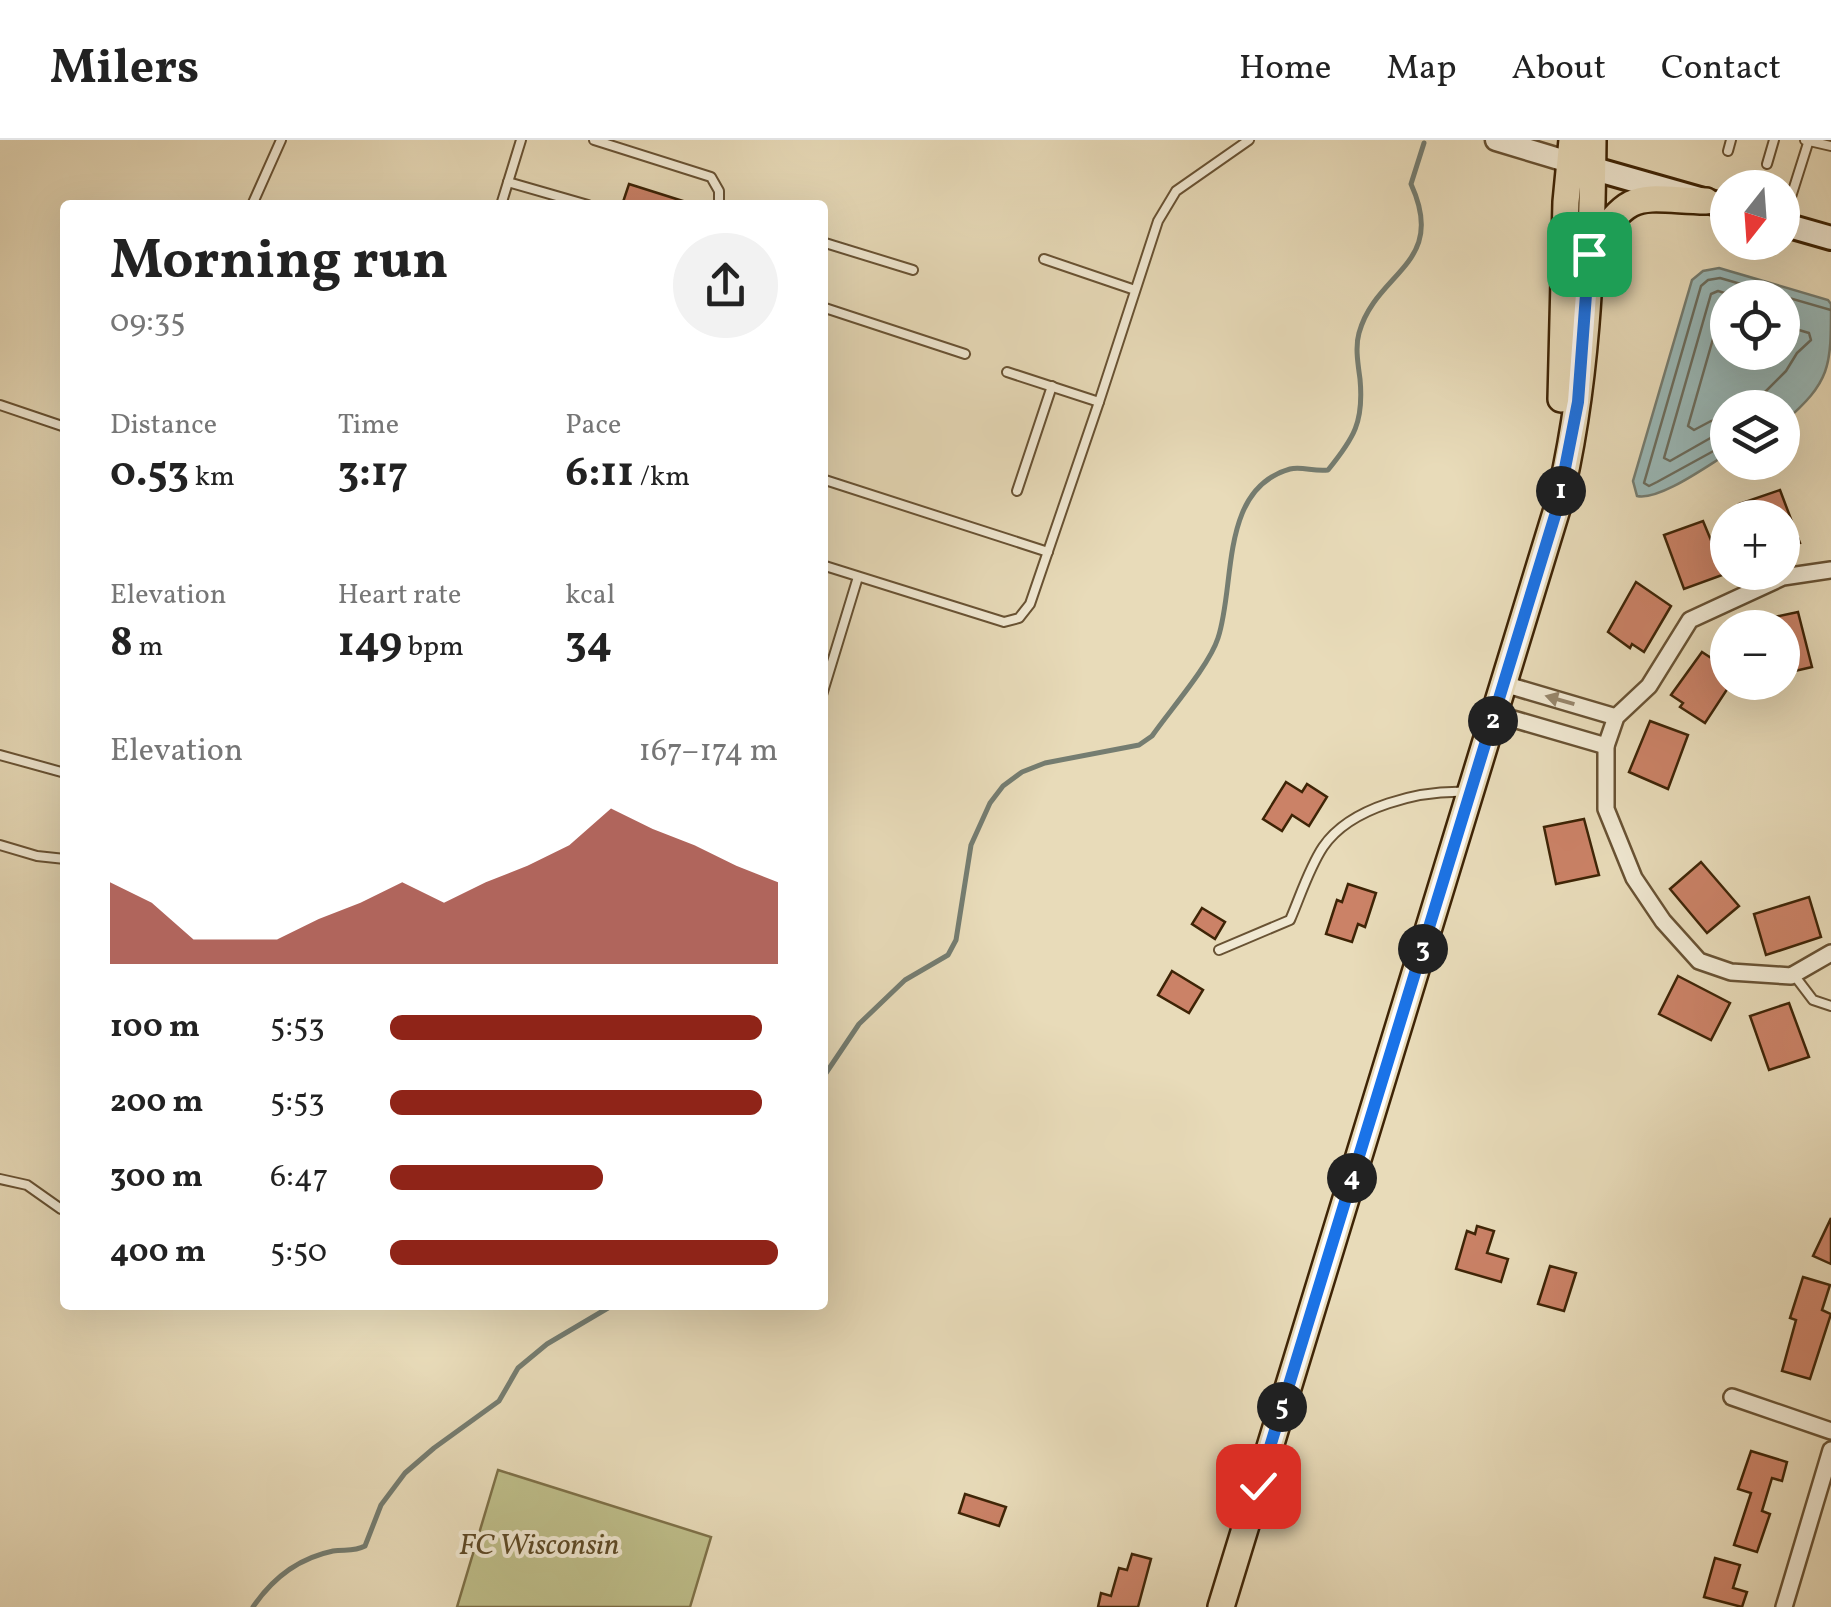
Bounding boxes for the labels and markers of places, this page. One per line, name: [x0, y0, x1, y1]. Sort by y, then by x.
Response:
pin: [1547, 212, 1632, 297]
pin: 1: [1536, 466, 1586, 516]
pin: 2: [1468, 696, 1518, 746]
pin: 3: [1398, 924, 1448, 974]
pin: 4: [1327, 1153, 1377, 1203]
pin: 5: [1257, 1382, 1307, 1432]
pin: [1216, 1444, 1301, 1529]

